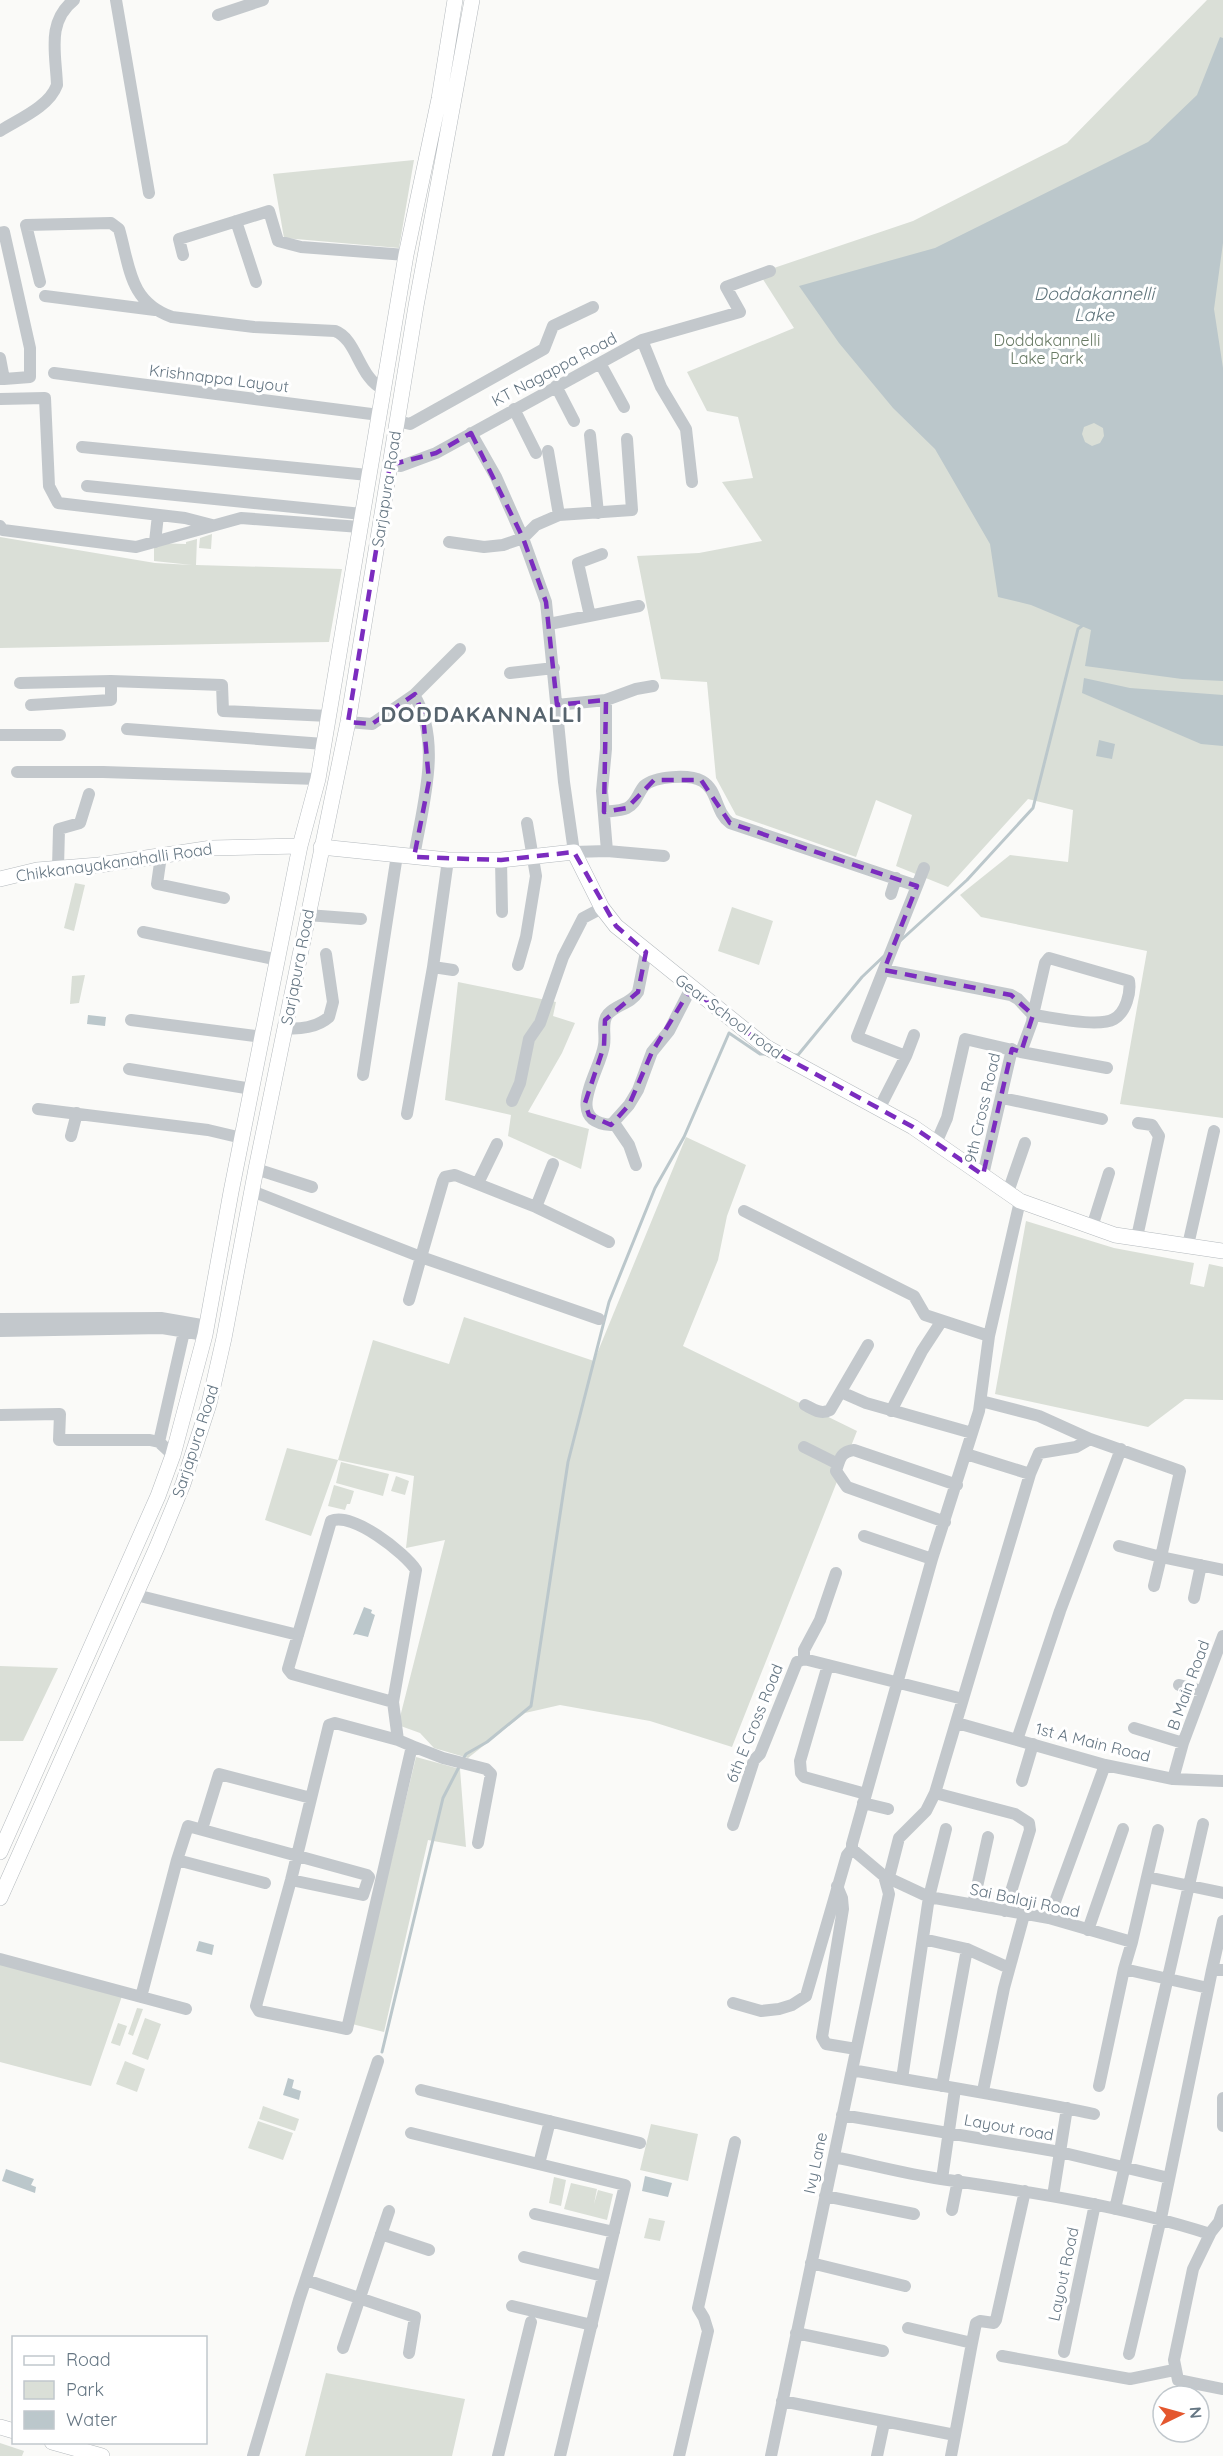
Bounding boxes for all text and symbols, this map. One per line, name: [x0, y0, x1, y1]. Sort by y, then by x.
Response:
water label: Doddakannelli Lake: [1034, 282, 1156, 326]
street label: KT Nagappa Road: [488, 328, 620, 410]
park label: Doddakannelli Lake Park: [994, 330, 1100, 368]
street label: Krishnappa Layout: [148, 360, 290, 396]
street label: Sarjapura Road: [367, 430, 405, 548]
district label: DODDAKANNALLI: [381, 700, 583, 728]
street label: Chikkanayakanahalli Road: [15, 838, 213, 886]
street label: Sarjapura Road: [276, 908, 318, 1026]
street label: Gear School road: [671, 969, 787, 1063]
street label: 9th Cross Road: [960, 1051, 1004, 1165]
street label: Sarjapura Road: [167, 1382, 223, 1500]
street label: B Main Road: [1162, 1637, 1214, 1733]
street label: 6th E Cross Road: [721, 1661, 787, 1785]
street label: 1st A Main Road: [1034, 1718, 1152, 1766]
street label: Sai Balaji Road: [968, 1879, 1082, 1921]
street label: Layout road: [963, 2109, 1055, 2145]
street label: Ivy Lane: [799, 2130, 831, 2196]
street label: Layout Road: [1043, 2225, 1083, 2323]
legend: [12, 2336, 207, 2444]
text: Road: [66, 2348, 111, 2371]
text: Park: [66, 2378, 104, 2401]
north arrow: [1151, 2384, 1211, 2444]
text: N: [1185, 2406, 1206, 2419]
text: Water: [66, 2408, 117, 2431]

